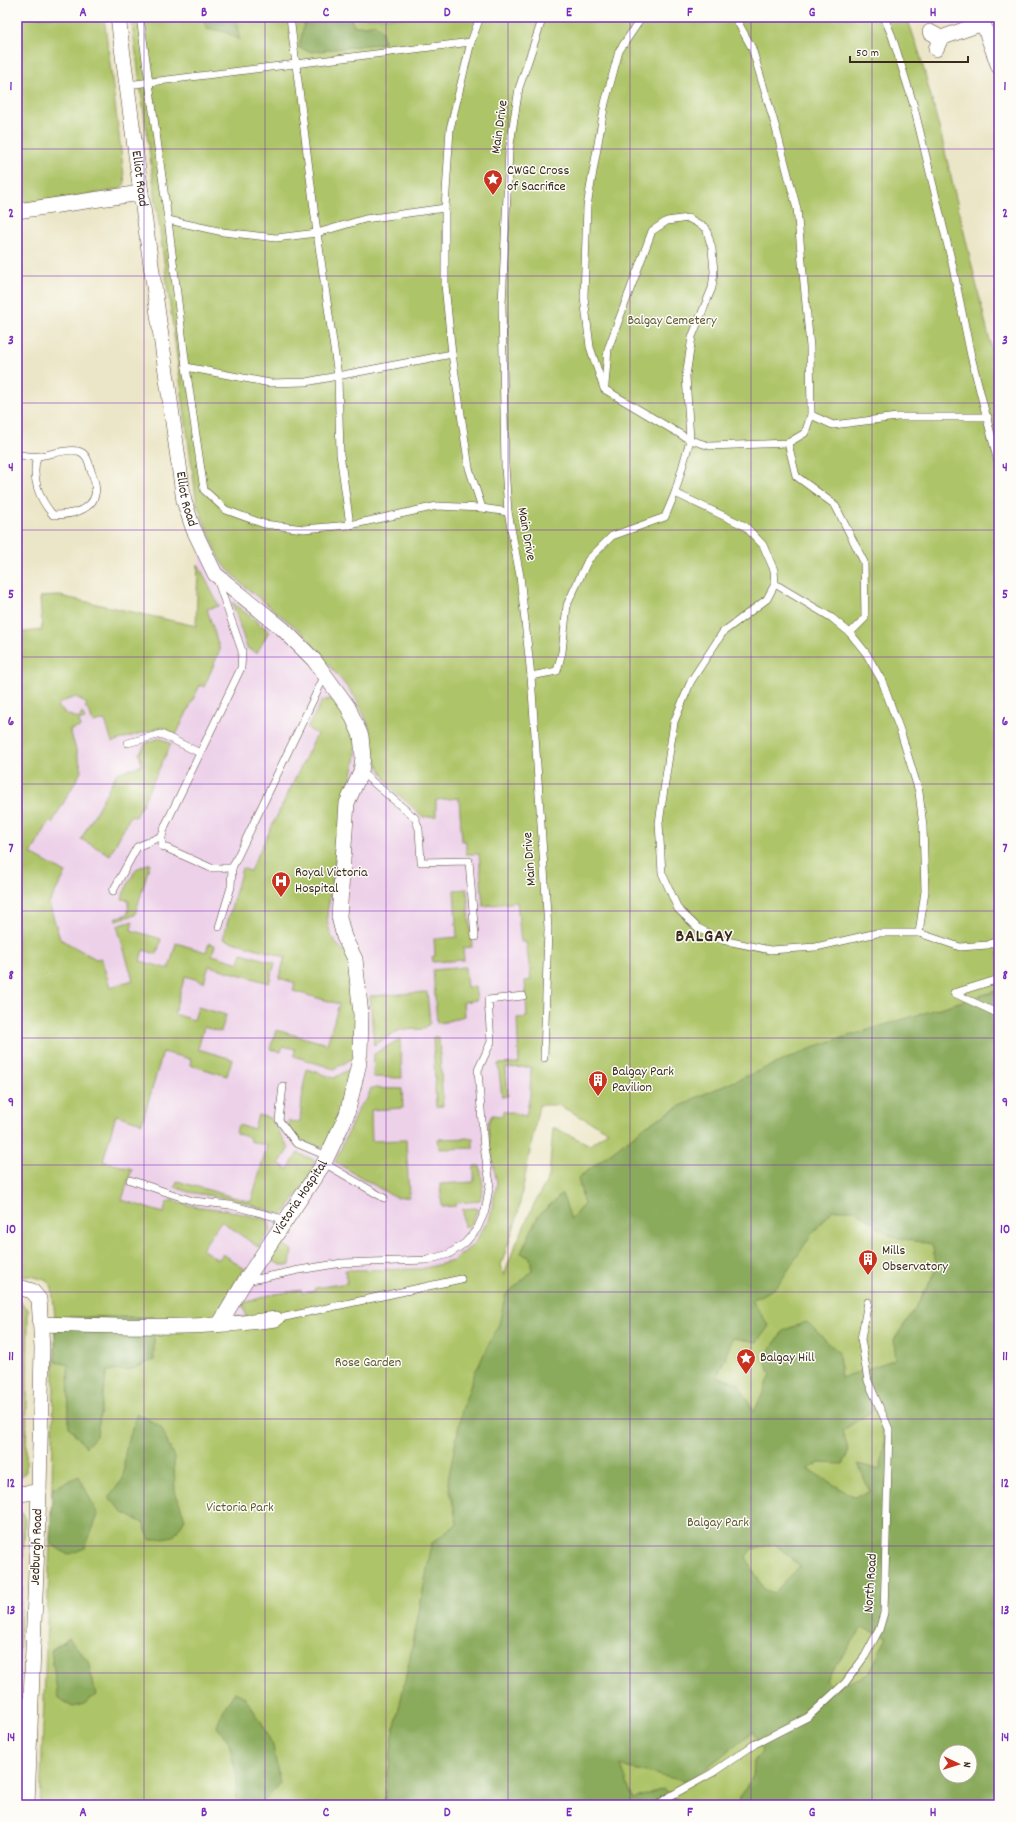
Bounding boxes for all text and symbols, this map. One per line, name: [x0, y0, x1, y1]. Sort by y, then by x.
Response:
text: A: [79, 4, 87, 23]
text: B: [201, 4, 207, 23]
text: C: [323, 4, 330, 23]
text: D: [444, 4, 451, 23]
text: E: [566, 4, 573, 23]
text: F: [687, 4, 693, 23]
text: G: [809, 4, 816, 23]
text: H: [930, 4, 937, 23]
scale bar: [850, 38, 968, 64]
text: 50 m: [856, 45, 879, 62]
text: 1: [10, 78, 13, 97]
text: 1: [1004, 78, 1007, 97]
street label: Main Drive: [486, 99, 514, 155]
street label: Elliot Road: [126, 149, 153, 208]
place label: CWGC Cross of Sacrifice: [507, 161, 569, 197]
place icon: CWGC Cross of Sacrifice: [482, 168, 504, 196]
text: 2: [8, 205, 14, 224]
text: 2: [1002, 205, 1008, 224]
park label: Balgay Cemetery: [627, 311, 717, 331]
text: 3: [8, 332, 14, 351]
text: 3: [1002, 332, 1008, 351]
text: 4: [8, 459, 14, 478]
text: 4: [1002, 459, 1008, 478]
street label: Elliot Road: [170, 470, 202, 530]
street label: Main Drive: [511, 506, 541, 562]
text: 5: [8, 586, 14, 605]
text: 5: [1002, 586, 1008, 605]
text: 6: [8, 713, 15, 732]
text: 6: [1002, 713, 1009, 732]
street label: Main Drive: [518, 831, 542, 887]
text: 7: [9, 840, 14, 859]
text: 7: [1003, 840, 1008, 859]
place label: Royal Victoria Hospital: [295, 863, 368, 899]
hospital icon: Royal Victoria Hospital: [270, 870, 292, 898]
district label: BALGAY: [675, 925, 733, 950]
text: 8: [8, 967, 14, 986]
text: 8: [1002, 967, 1008, 986]
place label: Balgay Park Pavilion: [612, 1062, 674, 1098]
building icon: Balgay Park Pavilion: [587, 1069, 609, 1097]
text: 9: [8, 1094, 14, 1113]
text: 9: [1002, 1094, 1008, 1113]
street label: Victoria Hospital: [268, 1157, 334, 1240]
text: 10: [6, 1221, 16, 1240]
text: 10: [1000, 1221, 1010, 1240]
place label: Mills Observatory: [882, 1241, 948, 1277]
building icon: Mills Observatory: [857, 1248, 879, 1276]
place icon: Balgay Hill: [735, 1347, 757, 1375]
text: 11: [8, 1348, 14, 1367]
place label: Balgay Hill: [760, 1348, 815, 1368]
text: 11: [1002, 1348, 1008, 1367]
park label: Rose Garden: [335, 1353, 401, 1373]
text: 12: [7, 1475, 16, 1494]
text: 12: [1001, 1475, 1010, 1494]
park label: Victoria Park: [206, 1498, 274, 1518]
street label: Jedburgh Road: [26, 1508, 48, 1586]
park label: Balgay Park: [687, 1513, 749, 1533]
street label: North Road: [859, 1553, 883, 1613]
text: 13: [7, 1602, 16, 1621]
text: 13: [1001, 1602, 1010, 1621]
text: 14: [7, 1729, 15, 1748]
text: 14: [1001, 1729, 1009, 1748]
north arrow: [938, 1744, 978, 1784]
text: N: [958, 1761, 974, 1768]
text: A: [79, 1804, 87, 1822]
text: B: [201, 1804, 207, 1822]
text: C: [323, 1804, 330, 1822]
text: D: [444, 1804, 451, 1822]
text: E: [566, 1804, 573, 1822]
text: F: [687, 1804, 693, 1822]
text: G: [809, 1804, 816, 1822]
text: H: [930, 1804, 937, 1822]

